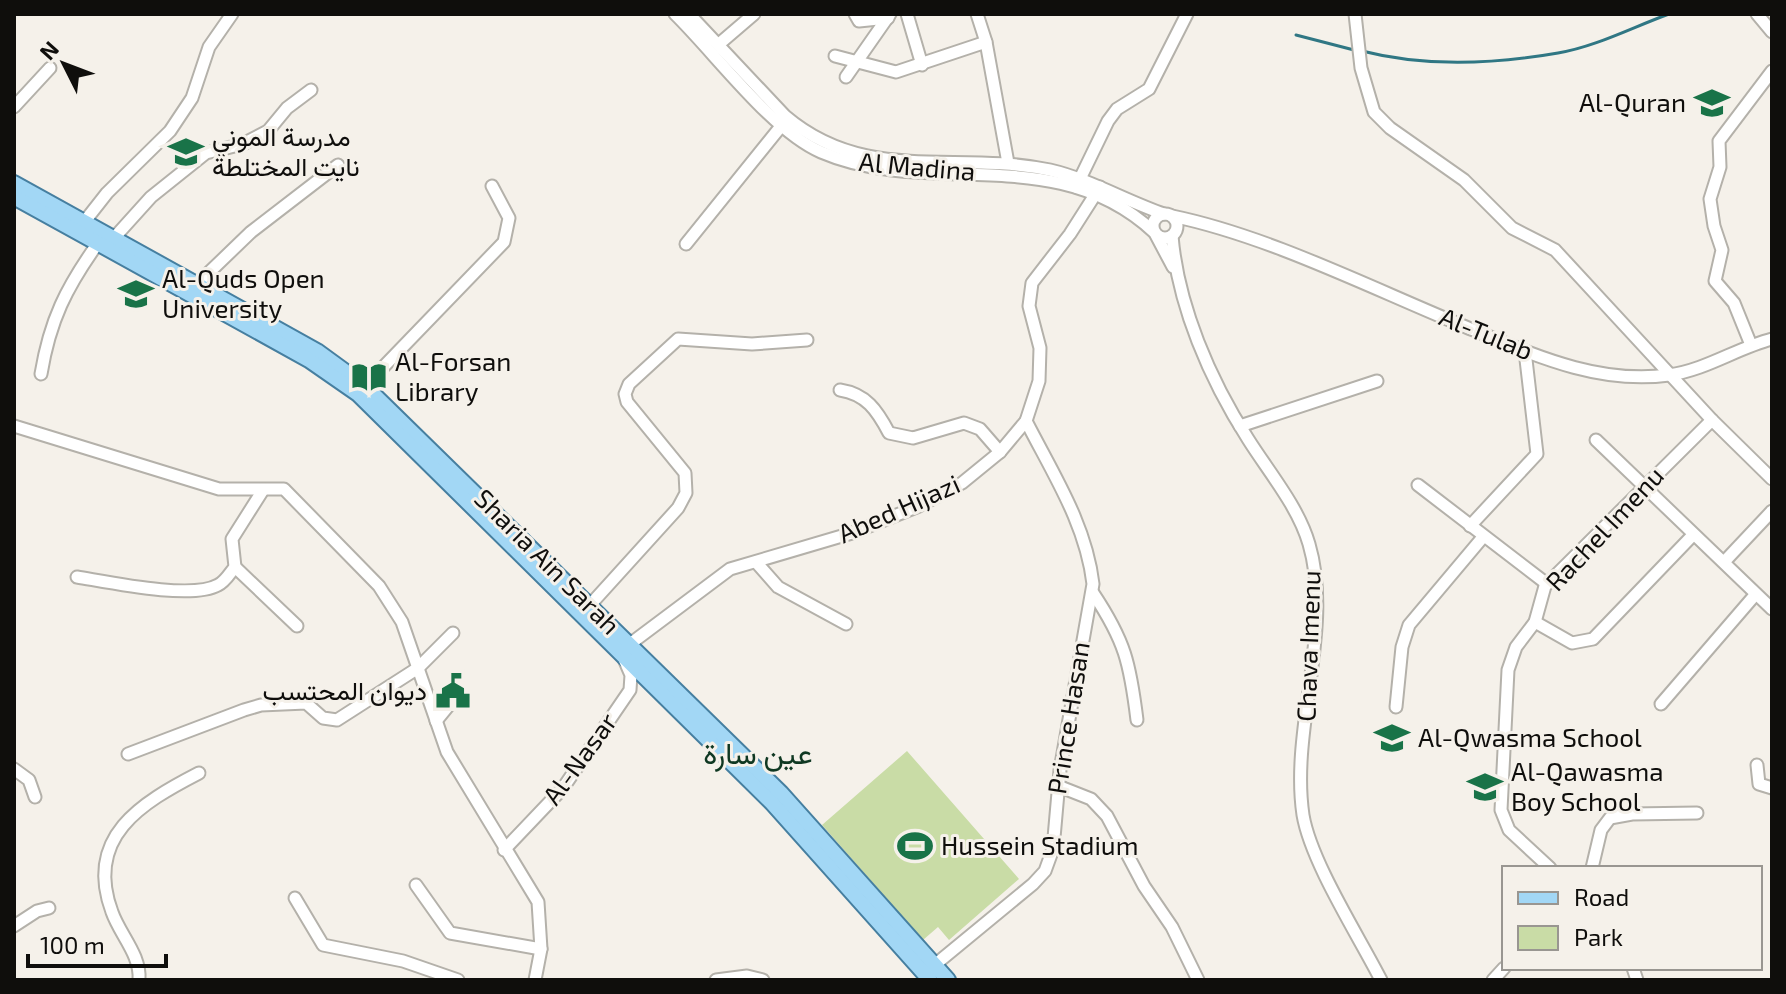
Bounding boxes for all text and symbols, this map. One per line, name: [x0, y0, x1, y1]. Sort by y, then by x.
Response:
north arrow: [24, 24, 104, 104]
text: N: [33, 35, 63, 65]
school or university icon: Al-Quran: [1693, 84, 1731, 122]
place label: Al-Quran: [1579, 86, 1686, 117]
place label: مدرسة الموني نايت المختلطة: [212, 120, 360, 182]
school or university icon: مدرسة الموني نايت المختلطة: [167, 133, 205, 171]
street label: Al Madina: [858, 145, 977, 186]
place label: Al-Quds Open University: [162, 262, 325, 323]
school or university icon: Al-Quds Open University: [117, 275, 155, 313]
street label: Al-Tulab: [1435, 300, 1538, 365]
place label: Al-Forsan Library: [395, 345, 511, 406]
library icon: Al-Forsan Library: [350, 358, 388, 396]
street label: Rachel Imenu: [1539, 459, 1669, 597]
street label: Abed Hijazi: [833, 467, 964, 548]
street label: Sharia Ain Sarah: [469, 482, 627, 640]
street label: Chava Imenu: [1289, 570, 1326, 722]
street label: Prince Hasan: [1040, 639, 1095, 796]
public building icon: ديوان المحتسب: [434, 672, 472, 710]
place label: ديوان المحتسب: [262, 674, 427, 707]
street label: Al-Nasar: [535, 706, 622, 810]
school or university icon: Al-Qwasma School: [1373, 719, 1411, 757]
place label: Al-Qwasma School: [1418, 721, 1642, 752]
district label: عين سارة: [703, 734, 813, 772]
place label: Al-Qawasma Boy School: [1511, 755, 1664, 816]
school or university icon: Al-Qawasma Boy School: [1466, 768, 1504, 806]
sports icon: Hussein Stadium: [896, 827, 934, 865]
place label: Hussein Stadium: [941, 829, 1138, 860]
legend: [1502, 866, 1762, 970]
text: Road: [1574, 882, 1629, 911]
scale bar: [28, 918, 166, 968]
text: Park: [1574, 922, 1623, 951]
text: 100 m: [40, 930, 105, 959]

